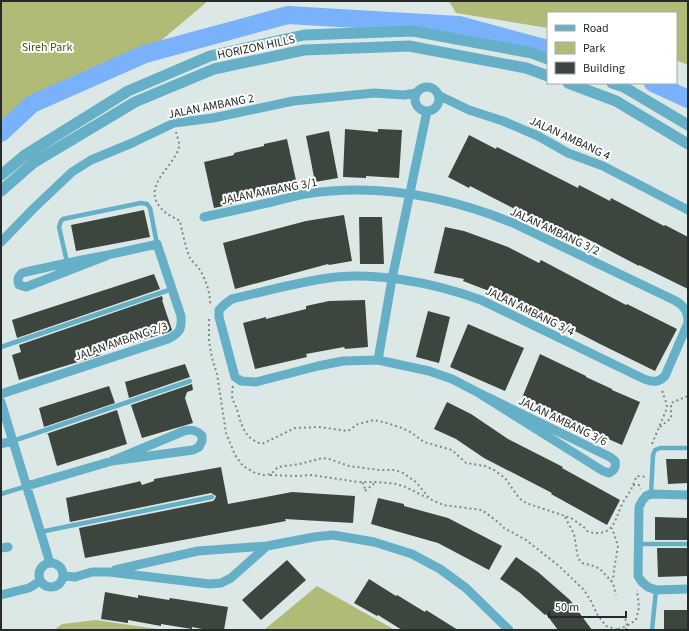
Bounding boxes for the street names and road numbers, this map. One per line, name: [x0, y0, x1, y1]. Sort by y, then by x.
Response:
street label: HORIZON HILLS: [216, 31, 296, 64]
street label: JALAN AMBANG 2: [167, 90, 256, 123]
street label: JALAN AMBANG 4: [527, 112, 613, 165]
street label: JALAN AMBANG 3/1: [220, 174, 319, 209]
street label: JALAN AMBANG 3/2: [507, 203, 603, 260]
street label: JALAN AMBANG 3/4: [482, 282, 577, 340]
street label: JALAN AMBANG 2/3: [72, 318, 170, 365]
street label: JALAN AMBANG 3/6: [515, 392, 610, 450]

